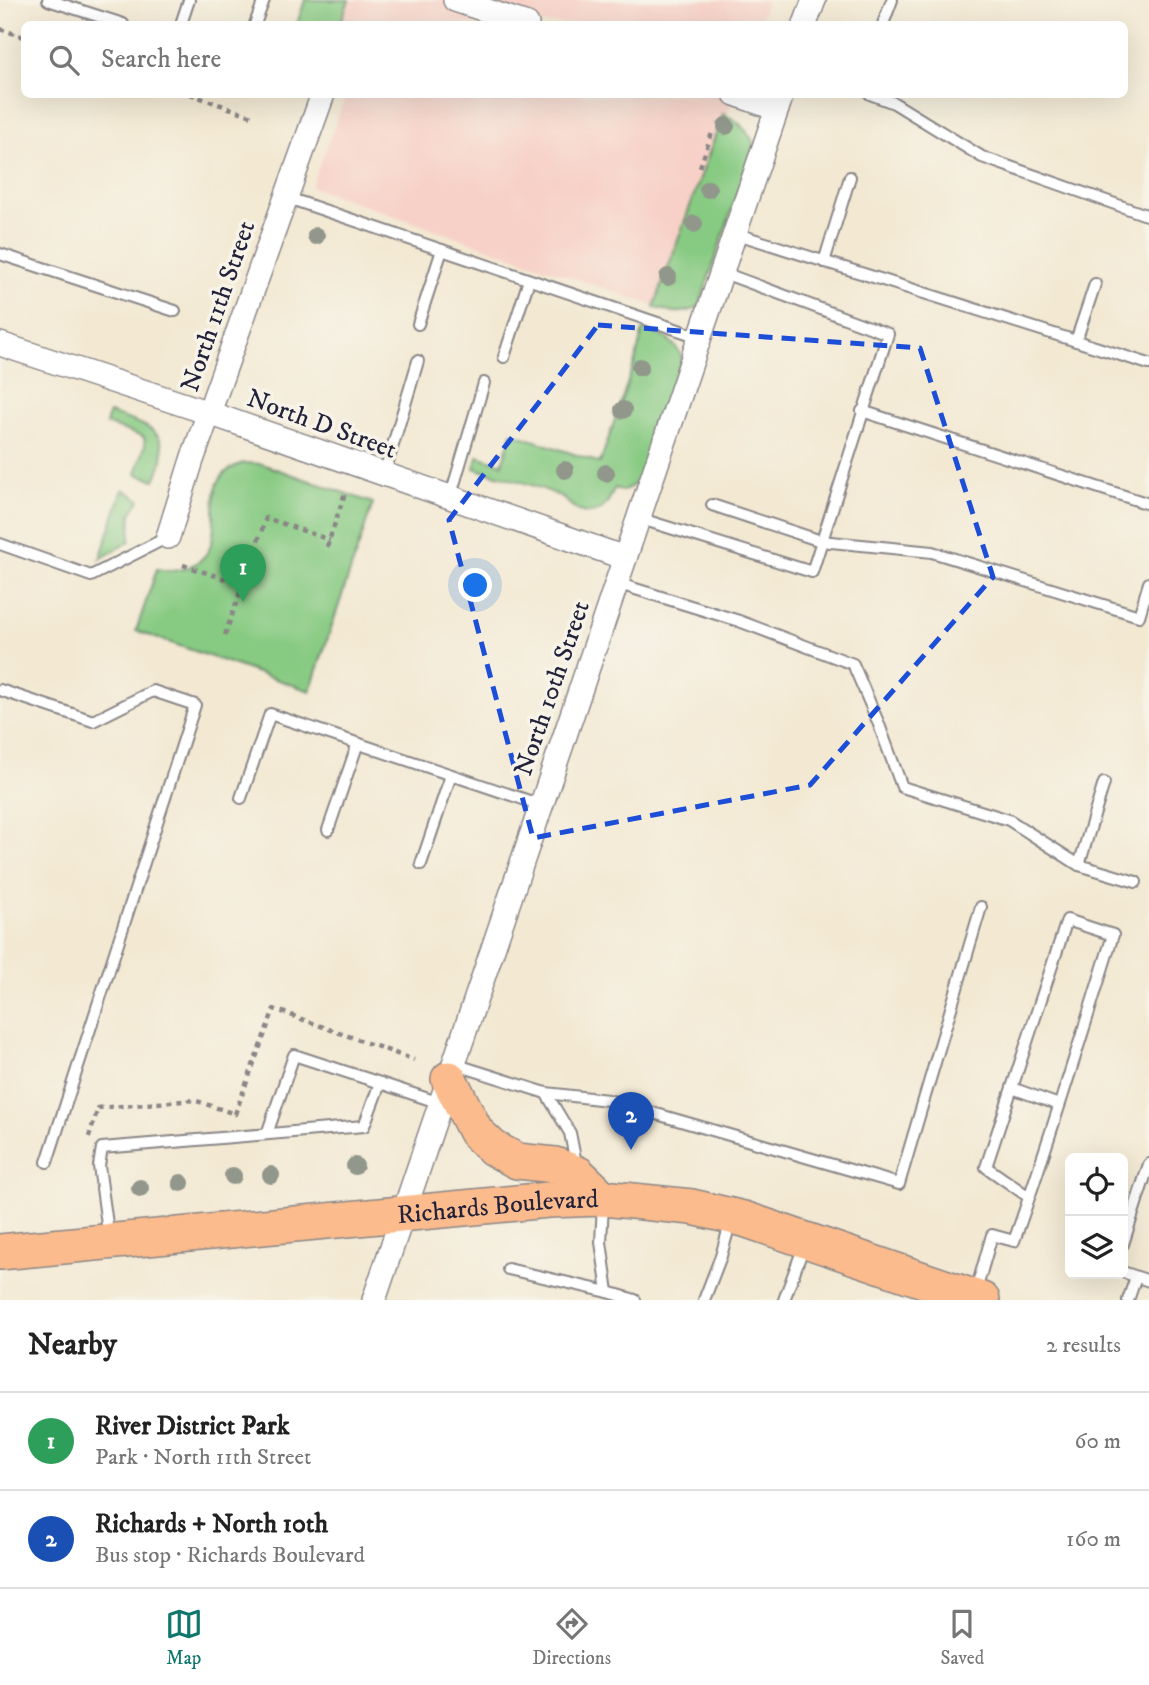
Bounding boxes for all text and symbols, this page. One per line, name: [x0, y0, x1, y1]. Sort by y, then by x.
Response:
search box: [21, 21, 1128, 98]
icon: search: [45, 41, 83, 79]
text: Search here: [101, 43, 221, 76]
street label: North 11th Street: [174, 217, 263, 396]
street label: North D Street: [242, 382, 401, 467]
pin: 1: [220, 544, 266, 602]
your location: [458, 568, 492, 602]
street label: North 10th Street: [507, 597, 598, 780]
pin: 2: [608, 1092, 654, 1150]
map controls: [1065, 1153, 1128, 1279]
button: locate: [1065, 1153, 1128, 1216]
street label: Richards Boulevard: [396, 1183, 599, 1232]
button: layers: [1065, 1216, 1128, 1279]
text: Nearby: [28, 1327, 117, 1364]
text: 2 results: [1046, 1331, 1121, 1360]
text: River District Park: [95, 1410, 290, 1443]
text: 1: [47, 1427, 55, 1456]
text: 60 m: [1074, 1427, 1121, 1456]
text: Park · North 11th Street: [95, 1443, 311, 1472]
text: Richards + North 10th: [95, 1508, 328, 1541]
text: 2: [45, 1525, 57, 1554]
text: 160 m: [1066, 1525, 1121, 1554]
text: Bus stop · Richards Boulevard: [95, 1541, 365, 1570]
tab: Map: [165, 1605, 203, 1670]
tab: Directions: [532, 1605, 611, 1670]
tab: Saved: [941, 1605, 984, 1670]

